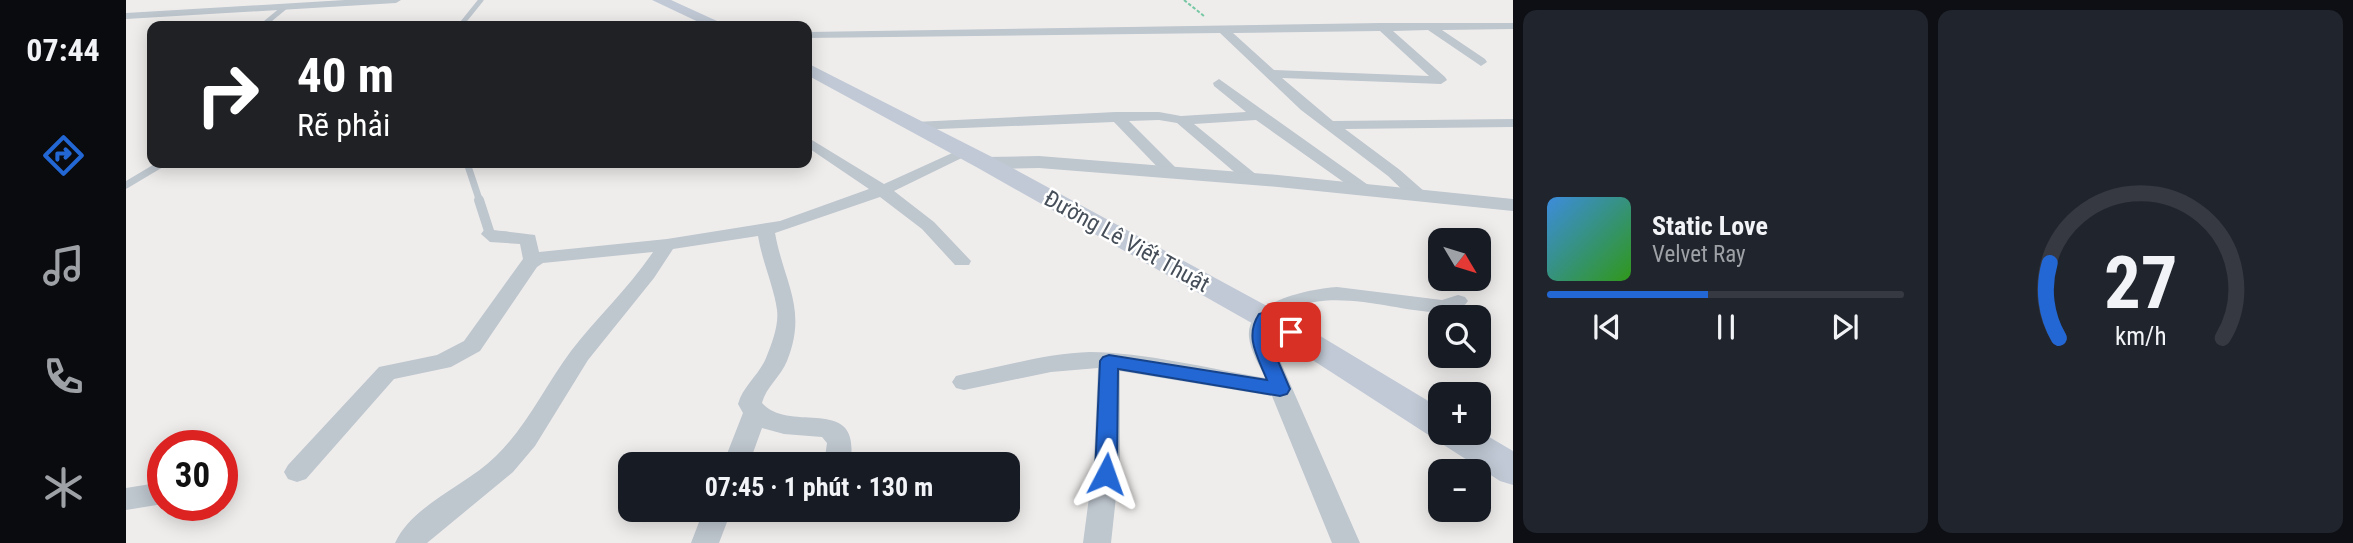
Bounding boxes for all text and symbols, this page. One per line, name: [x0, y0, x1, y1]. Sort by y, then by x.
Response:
text: 07:44: [26, 31, 100, 69]
text: 40 m: [297, 47, 394, 104]
icon: right: [182, 49, 273, 140]
text: Rẽ phải: [297, 106, 390, 144]
icon: directions: [39, 131, 88, 180]
street label: Đường Lê Viết Thuật: [1039, 185, 1214, 298]
text: Static Love: [1652, 211, 1768, 241]
north arrow: [1428, 228, 1491, 290]
map controls: [1428, 228, 1491, 522]
text: 27: [2104, 240, 2177, 326]
icon: music: [39, 241, 88, 290]
text: Velvet Ray: [1652, 241, 1746, 268]
pin: [1261, 302, 1321, 362]
button: search: [1428, 305, 1491, 368]
icon: previous: [1588, 308, 1626, 346]
icon: pause: [1707, 308, 1745, 346]
icon: next: [1826, 308, 1864, 346]
icon: arrive: [1272, 313, 1310, 351]
text: km/h: [2115, 321, 2166, 350]
icon: phone: [39, 352, 88, 401]
button: +: [1428, 382, 1491, 445]
speed limit sign: 30: [147, 430, 238, 521]
position arrow: [1069, 437, 1143, 511]
button: −: [1428, 459, 1491, 522]
icon: climate: [39, 463, 88, 512]
text: 07:45 · 1 phút · 130 m: [705, 472, 933, 502]

